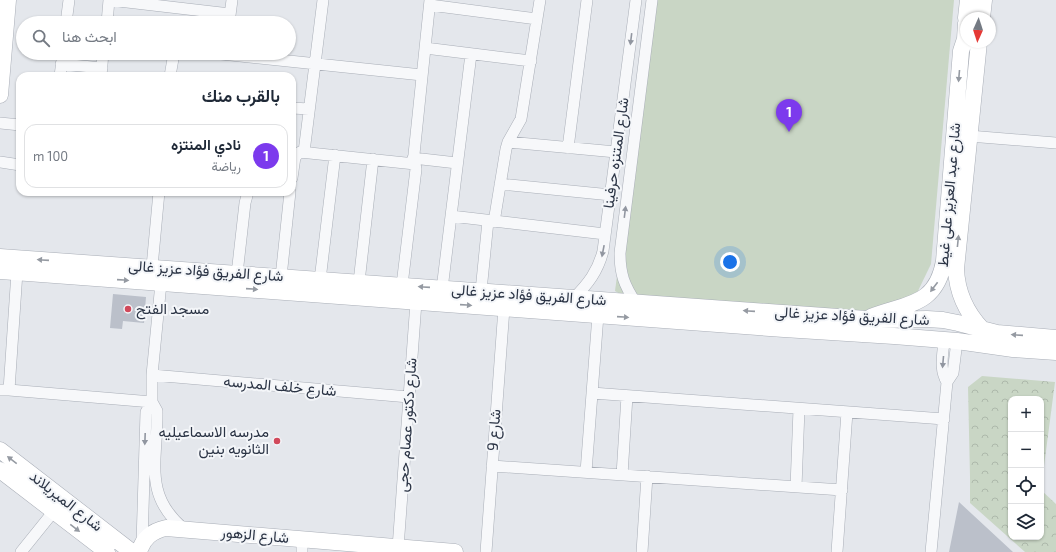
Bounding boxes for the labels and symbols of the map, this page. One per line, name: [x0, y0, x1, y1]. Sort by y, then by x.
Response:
north arrow: [960, 12, 996, 48]
one-way arrow: [628, 33, 634, 45]
one-way arrow: [956, 70, 963, 82]
street label: شارع المتنزه حرفينا: [598, 96, 635, 210]
pin: 1: [776, 99, 802, 132]
street label: شارع عبد العزيز على غيط: [933, 122, 966, 268]
one-way arrow: [622, 205, 628, 218]
one-way arrow: [955, 235, 962, 247]
one-way arrow: [599, 245, 605, 257]
your location: [720, 252, 740, 272]
one-way arrow: [37, 256, 49, 263]
street label: شارع الفريق فؤاد عزيز غالى: [128, 256, 284, 287]
one-way arrow: [117, 276, 129, 283]
street label: شارع الفريق فؤاد عزيز غالى: [451, 280, 607, 311]
one-way arrow: [930, 281, 939, 292]
one-way arrow: [418, 284, 430, 291]
one-way arrow: [246, 286, 258, 293]
place label: مسجد الفتح: [136, 299, 209, 320]
one-way arrow: [460, 302, 472, 309]
street label: شارع الفريق فؤاد عزيز غالى: [774, 302, 930, 331]
marker: مسجد الفتح: [123, 304, 133, 314]
one-way arrow: [743, 307, 755, 314]
one-way arrow: [617, 314, 629, 321]
one-way arrow: [1011, 332, 1023, 339]
one-way arrow: [939, 356, 946, 368]
street label: شارع دكتور عصام حجى: [392, 357, 423, 493]
street label: شارع خلف المدرسه: [222, 371, 338, 402]
street label: شارع 9: [483, 408, 506, 452]
place label: مدرسه الاسماعيليه الثانويه بنين: [159, 422, 269, 459]
one-way arrow: [142, 433, 148, 446]
marker: مدرسه الاسماعيليه الثانويه بنين: [272, 436, 282, 446]
one-way arrow: [7, 456, 17, 464]
street label: شارع الميريلاند: [25, 466, 107, 537]
street label: شارع الزهور: [219, 522, 290, 549]
one-way arrow: [70, 523, 81, 532]

